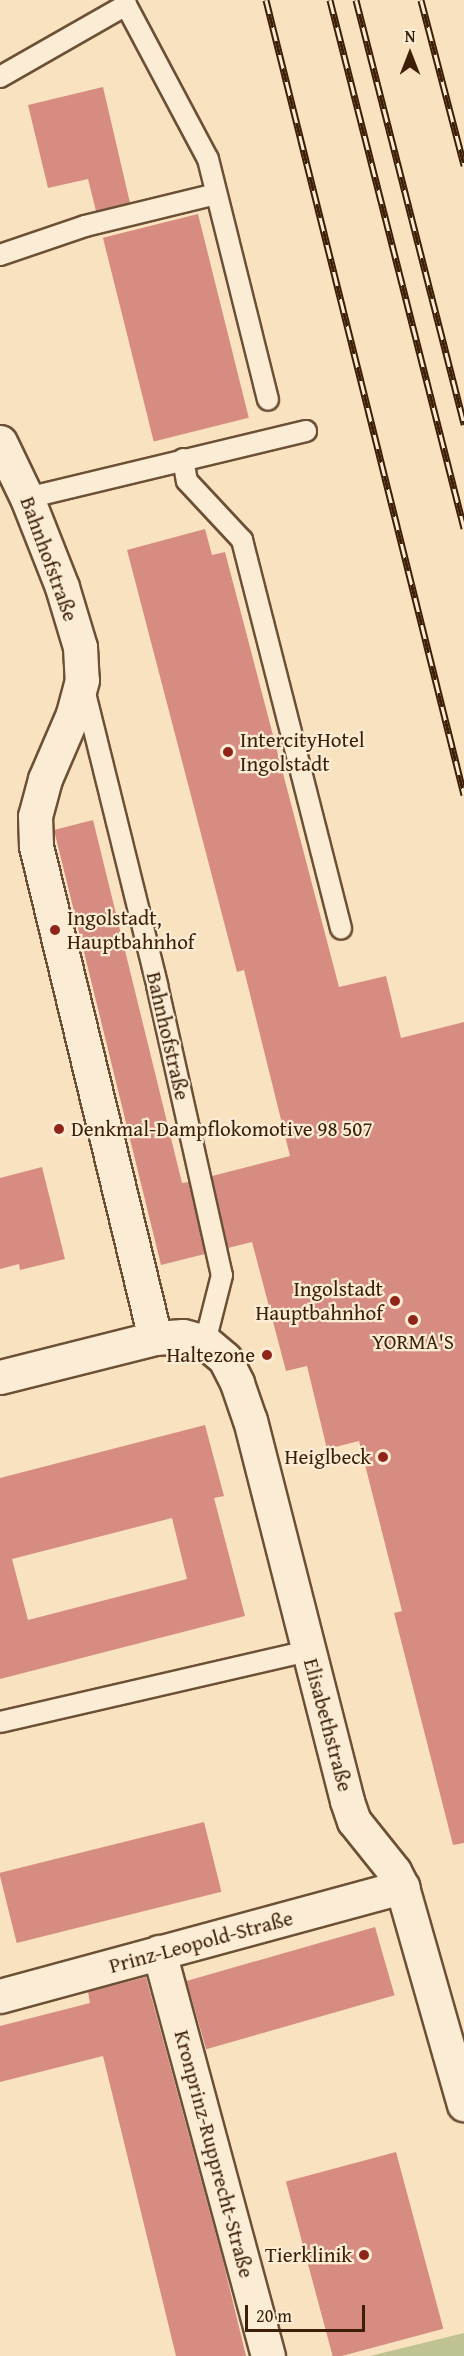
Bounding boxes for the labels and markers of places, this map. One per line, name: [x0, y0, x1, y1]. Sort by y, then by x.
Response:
place label: IntercityHotel Ingolstadt: [240, 727, 365, 777]
marker: IntercityHotel Ingolstadt: [221, 745, 235, 759]
place label: Ingolstadt, Hauptbahnhof: [67, 905, 195, 955]
marker: Ingolstadt, Hauptbahnhof: [48, 923, 62, 937]
place label: Denkmal-Dampflokomotive 98 507: [71, 1116, 373, 1142]
marker: Denkmal-Dampflokomotive 98 507: [52, 1122, 66, 1136]
place label: Ingolstadt Hauptbahnhof: [255, 1276, 383, 1326]
marker: Ingolstadt Hauptbahnhof: [388, 1294, 402, 1308]
marker: YORMA'S: [406, 1313, 420, 1327]
place label: YORMA'S: [372, 1329, 454, 1355]
place label: Haltezone: [166, 1342, 255, 1368]
marker: Haltezone: [260, 1348, 274, 1362]
place label: Heiglbeck: [285, 1444, 371, 1470]
marker: Heiglbeck: [376, 1450, 390, 1464]
place label: Tierklinik: [265, 2242, 352, 2268]
marker: Tierklinik: [357, 2248, 371, 2262]

